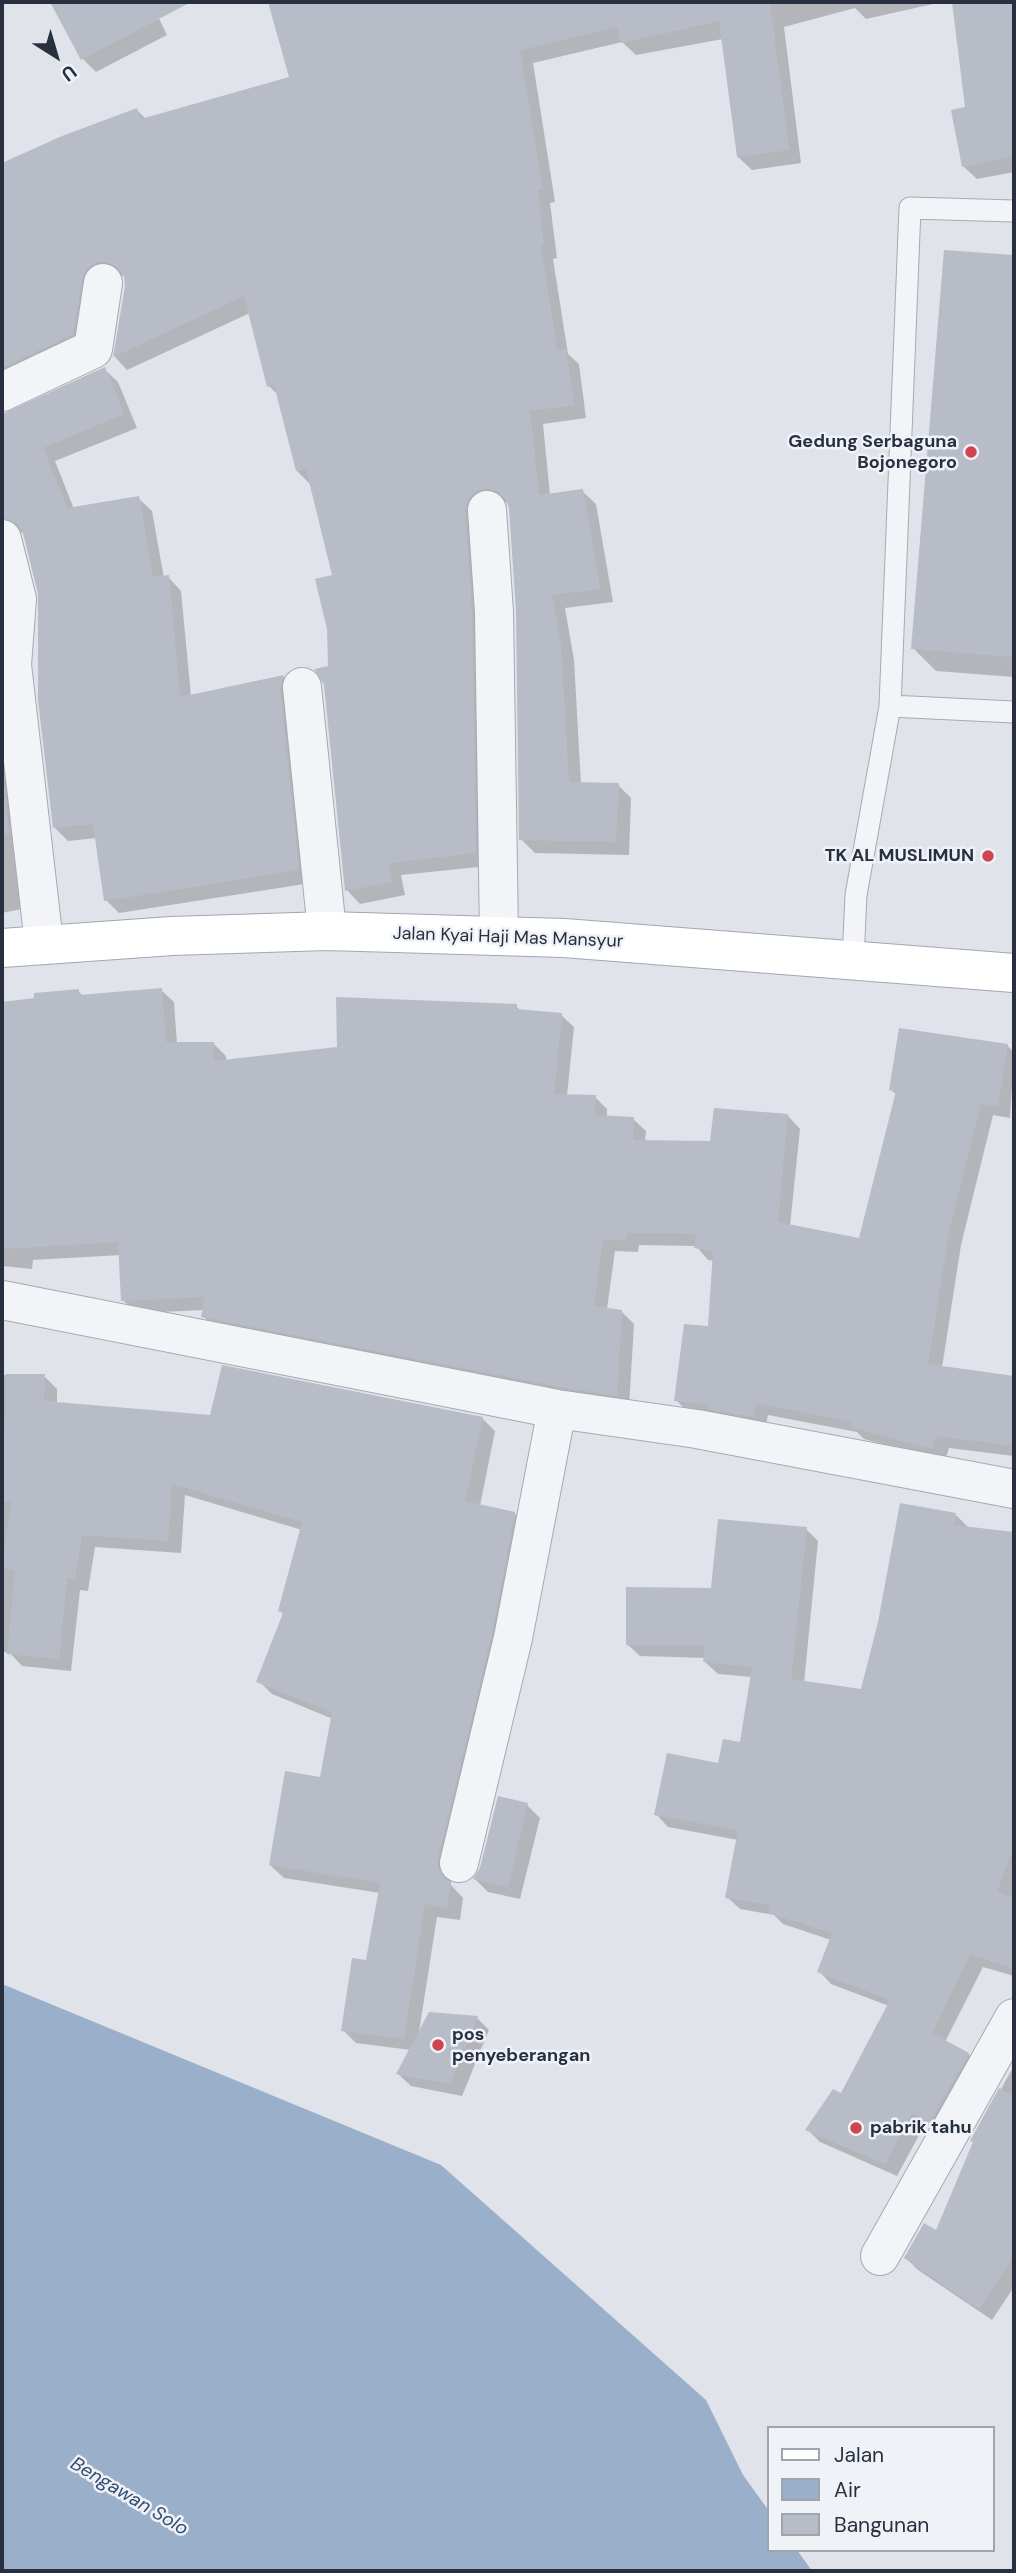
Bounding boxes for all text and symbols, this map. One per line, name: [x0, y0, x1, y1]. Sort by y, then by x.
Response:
north arrow: [21, 21, 91, 91]
text: U: [56, 59, 82, 87]
place label: Gedung Serbaguna Bojonegoro: [788, 431, 957, 474]
marker: Gedung Serbaguna Bojonegoro: [963, 444, 979, 460]
place label: TK AL MUSLIMUN: [825, 845, 974, 867]
marker: TK AL MUSLIMUN: [980, 848, 996, 864]
street label: Jalan Kyai Haji Mas Mansyur: [392, 923, 624, 953]
place label: pos penyeberangan: [452, 2024, 590, 2066]
marker: pos penyeberangan: [430, 2037, 446, 2053]
place label: pabrik tahu: [870, 2117, 972, 2139]
marker: pabrik tahu: [848, 2120, 864, 2136]
legend: [768, 2426, 995, 2552]
text: Jalan: [834, 2441, 884, 2469]
water label: Bengawan Solo: [66, 2453, 192, 2541]
text: Air: [834, 2476, 861, 2504]
text: Bangunan: [834, 2511, 929, 2539]

